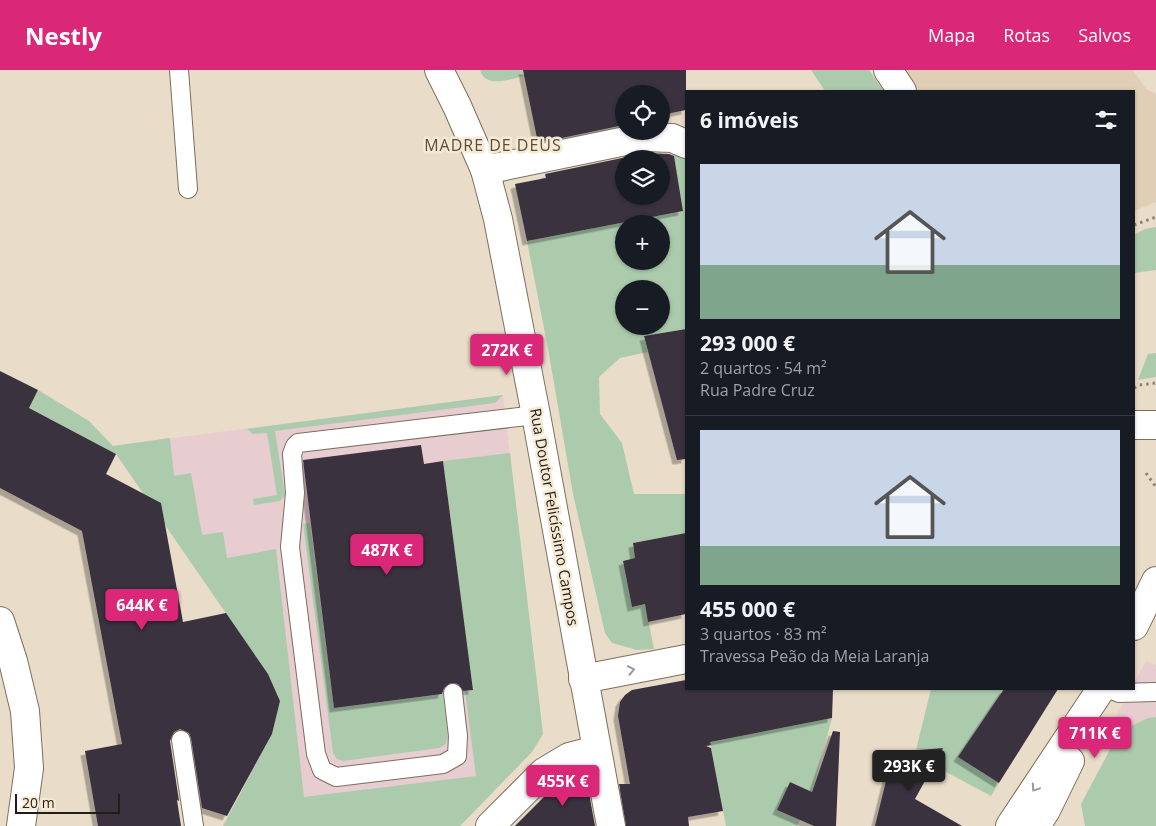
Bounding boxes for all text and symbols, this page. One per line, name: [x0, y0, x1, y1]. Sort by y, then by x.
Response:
text: Nestly: [25, 19, 102, 52]
text: Mapa: [928, 23, 975, 47]
text: Rotas: [1003, 23, 1050, 47]
text: Salvos: [1078, 23, 1131, 47]
map controls: [615, 85, 670, 335]
button: locate: [615, 85, 670, 140]
text: 6 imóveis: [700, 106, 799, 134]
icon: filters: [1092, 106, 1120, 134]
district label: MADRE DE DEUS: [424, 134, 562, 156]
button: layers: [615, 150, 670, 205]
icon: home: [865, 197, 955, 287]
button: +: [615, 215, 670, 270]
button: −: [615, 280, 670, 335]
text: 293 000 €: [700, 329, 795, 357]
pin: 272K €: [466, 334, 548, 376]
text: 272K €: [481, 339, 533, 361]
text: 2 quartos · 54 m²: [700, 357, 827, 379]
text: Rua Padre Cruz: [700, 379, 815, 401]
street label: Rua Doutor Felicíssimo Campos: [526, 406, 584, 627]
icon: home: [865, 462, 955, 552]
pin: 487K €: [346, 534, 428, 576]
text: 487K €: [361, 539, 413, 561]
pin: 644K €: [101, 588, 183, 631]
text: 644K €: [116, 594, 168, 616]
text: 455 000 €: [700, 595, 795, 623]
text: 3 quartos · 83 m²: [700, 623, 827, 645]
text: Travessa Peão da Meia Laranja: [700, 645, 930, 667]
one-way arrow: [627, 665, 635, 675]
pin: 711K €: [1054, 716, 1136, 759]
text: 711K €: [1069, 722, 1121, 744]
pin: 293K €: [868, 750, 950, 792]
text: 293K €: [883, 755, 935, 777]
pin: 455K €: [522, 764, 604, 807]
text: 455K €: [537, 770, 589, 792]
one-way arrow: [1032, 782, 1042, 791]
scale bar: [15, 791, 120, 814]
text: 20 m: [22, 793, 55, 812]

